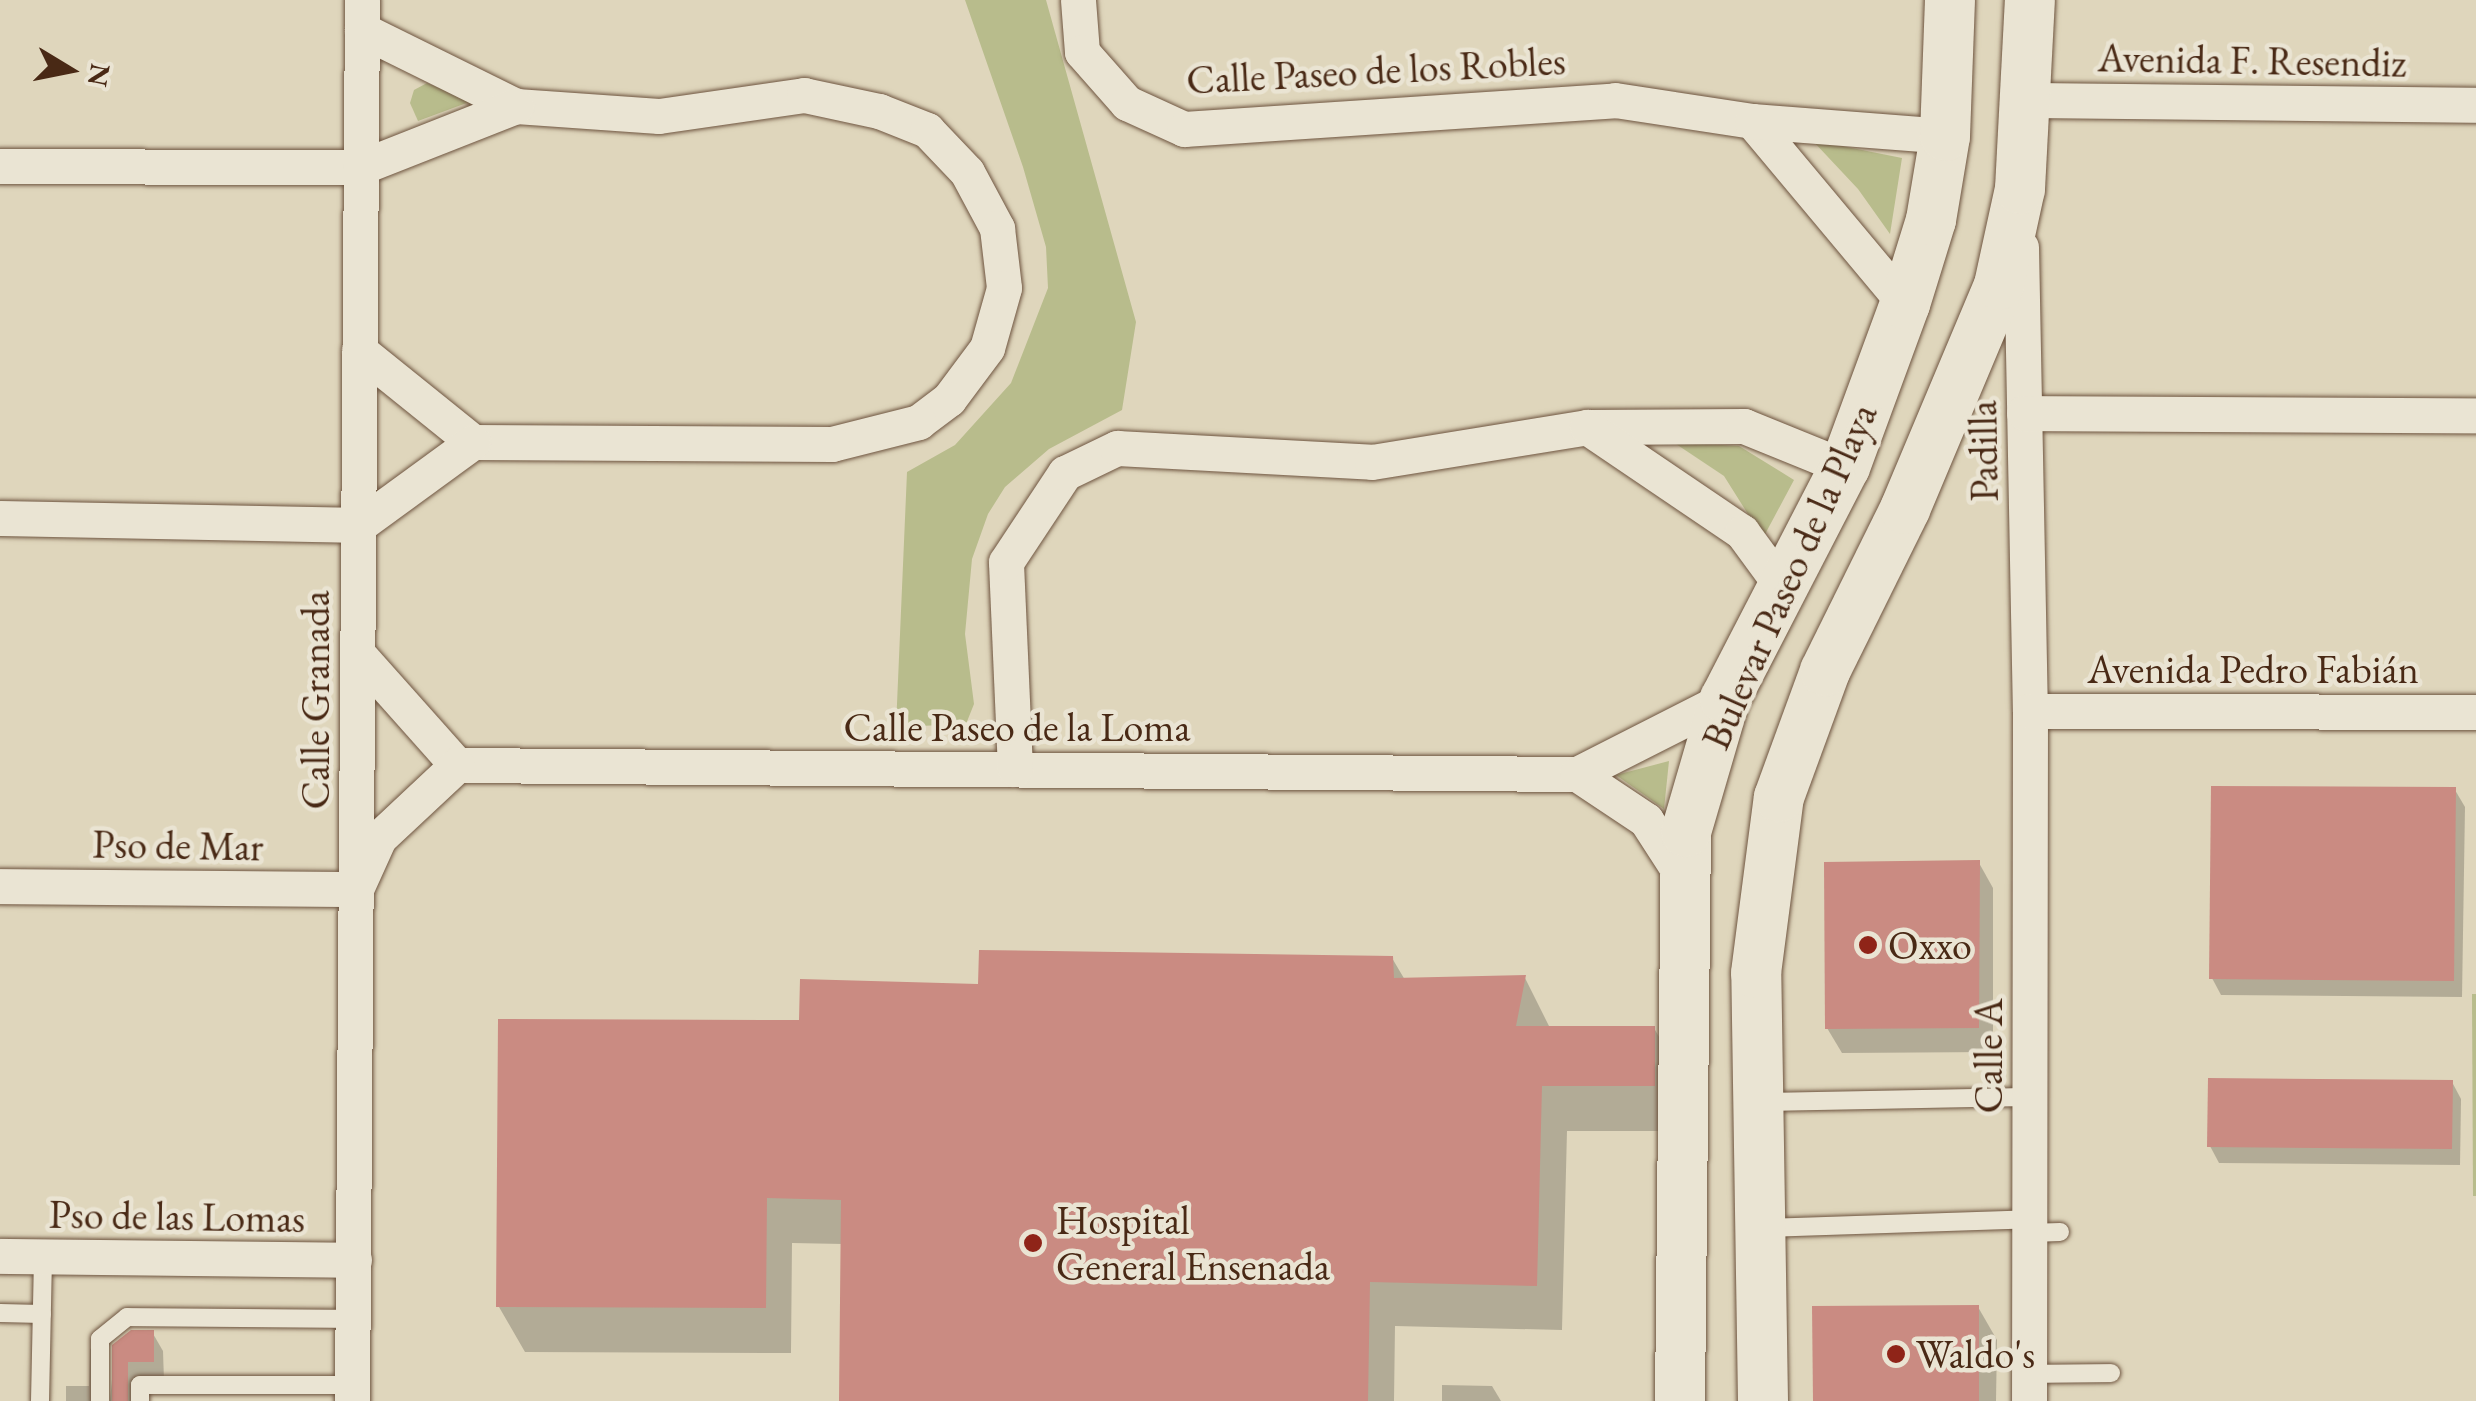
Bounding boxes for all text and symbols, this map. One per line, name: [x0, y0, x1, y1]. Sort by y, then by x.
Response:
north arrow: [20, 20, 120, 120]
street label: Avenida F. Resendiz: [2097, 33, 2407, 87]
street label: Calle Paseo de los Robles: [1185, 36, 1567, 104]
text: N: [80, 61, 119, 89]
street label: Bulevar Paseo de la Playa: [1691, 396, 1887, 756]
street label: Padilla: [1958, 400, 2008, 502]
street label: Calle Granada: [291, 591, 339, 809]
street label: Avenida Pedro Fabián: [2087, 645, 2419, 693]
street label: Calle Paseo de la Loma: [844, 703, 1190, 751]
street label: Pso de Mar: [92, 820, 264, 870]
place label: Oxxo: [1888, 921, 1972, 969]
marker: Oxxo: [1857, 934, 1879, 956]
street label: Calle A: [1964, 999, 2012, 1113]
street label: Pso de las Lomas: [48, 1190, 306, 1242]
place label: Hospital General Ensenada: [1056, 1196, 1330, 1290]
marker: Hospital General Ensenada: [1020, 1230, 1046, 1256]
place label: Waldo's: [1916, 1330, 2035, 1378]
marker: Waldo's: [1885, 1343, 1907, 1365]

